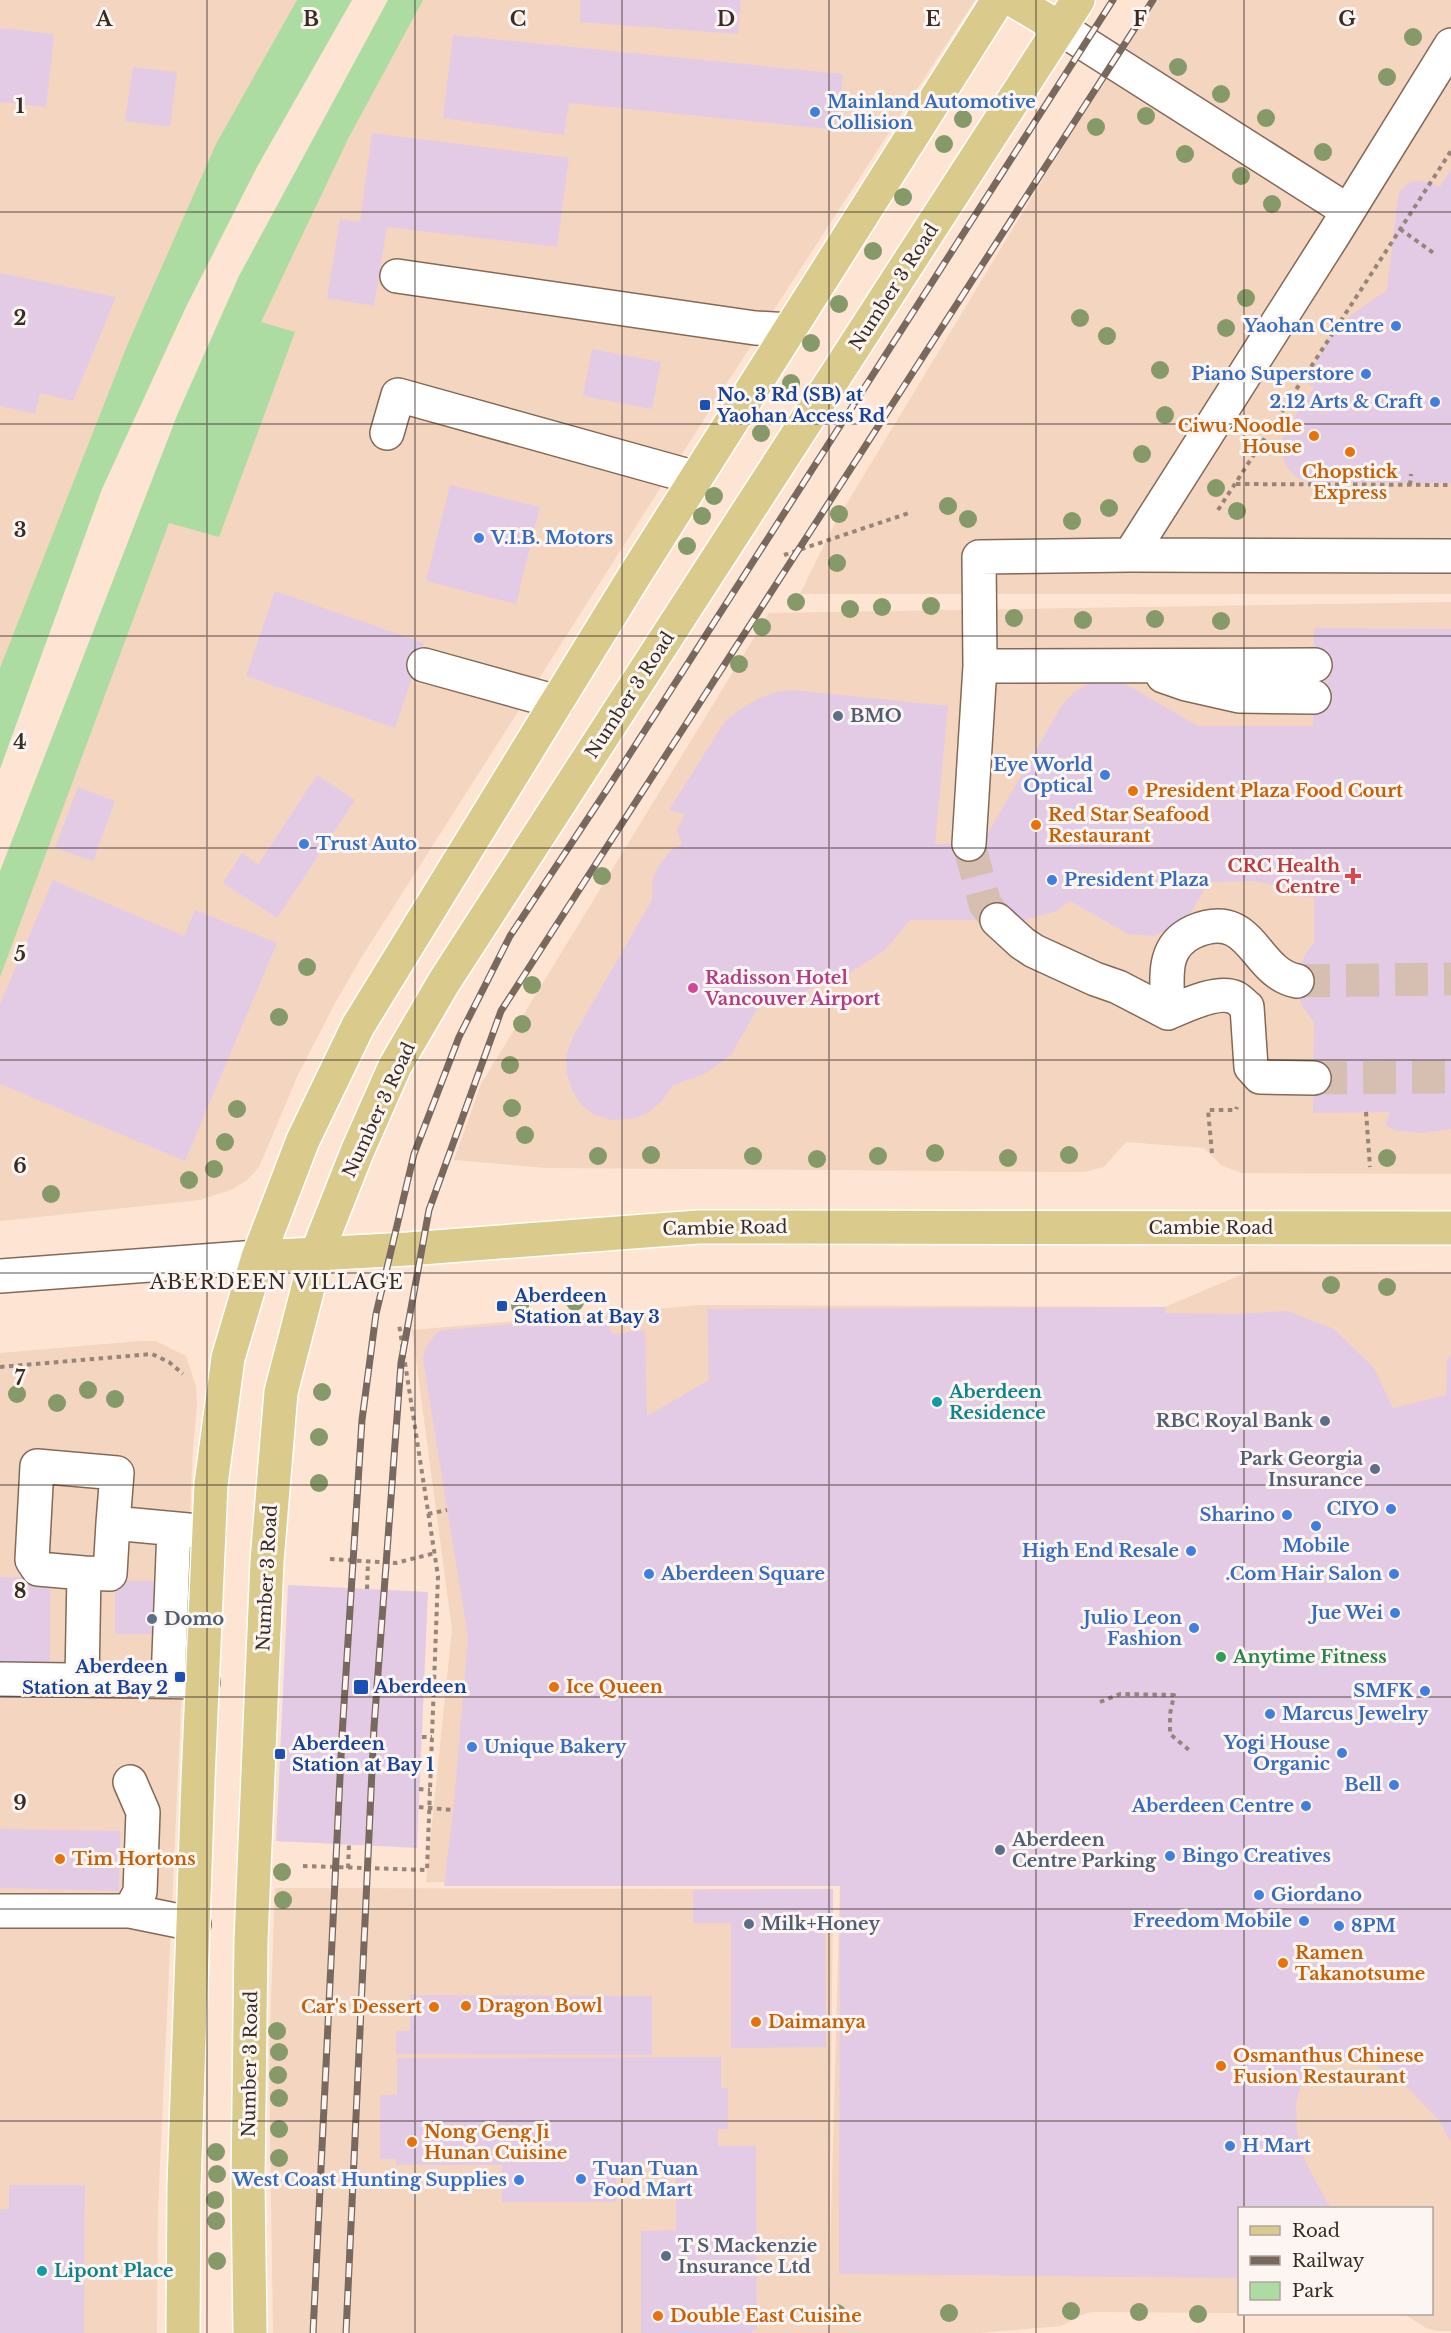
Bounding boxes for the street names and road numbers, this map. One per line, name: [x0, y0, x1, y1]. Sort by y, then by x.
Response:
street label: Number 3 Road: [845, 219, 943, 355]
street label: Number 3 Road: [581, 627, 679, 763]
street label: Number 3 Road: [338, 1039, 420, 1181]
street label: Cambie Road: [662, 1216, 788, 1240]
street label: Cambie Road: [1148, 1217, 1274, 1239]
street label: Number 3 Road: [252, 1504, 282, 1652]
street label: Number 3 Road: [238, 1990, 262, 2138]

